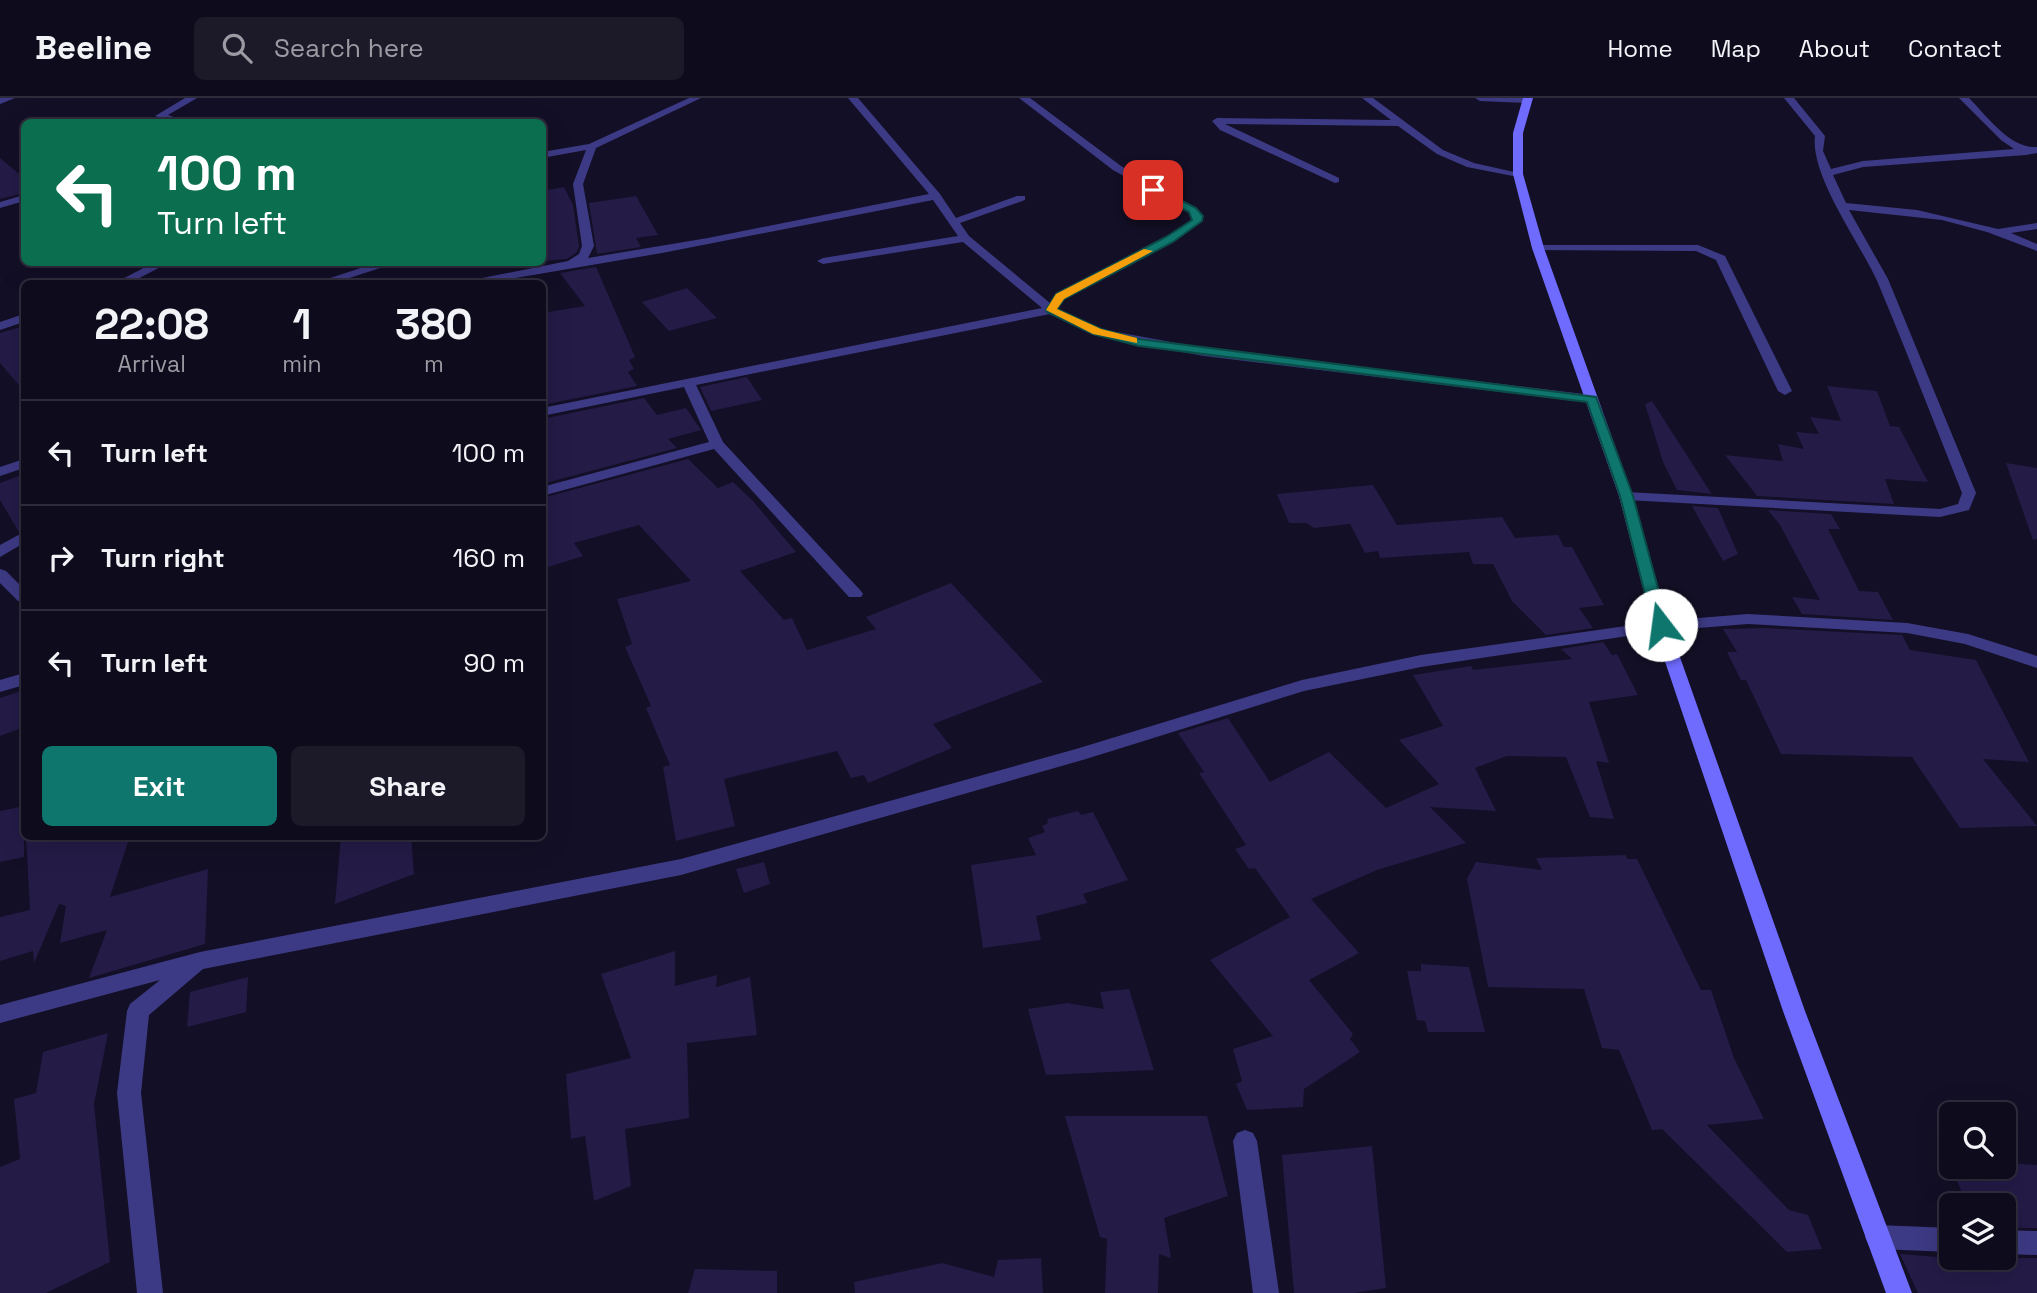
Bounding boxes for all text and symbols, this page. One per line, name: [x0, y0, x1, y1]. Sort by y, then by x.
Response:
search box: [194, 17, 684, 80]
text: Beeline: [35, 27, 152, 69]
icon: search: [218, 29, 256, 67]
text: Search here: [274, 31, 424, 65]
text: Home: [1607, 33, 1673, 64]
text: Map: [1711, 33, 1761, 64]
text: About: [1799, 33, 1870, 64]
text: Contact: [1908, 33, 2002, 64]
text: 100 m: [157, 142, 297, 204]
icon: left: [42, 147, 133, 238]
pin: [1123, 160, 1183, 220]
icon: arrive: [1134, 171, 1172, 209]
text: Turn left: [157, 203, 287, 243]
text: 22:08: [94, 298, 209, 351]
text: 1: [292, 298, 311, 351]
text: 380: [395, 298, 473, 351]
text: Arrival: [117, 349, 186, 379]
text: min: [282, 349, 322, 379]
text: m: [424, 349, 444, 379]
icon: left: [42, 434, 80, 472]
text: Turn left: [101, 436, 208, 470]
text: 100 m: [452, 436, 525, 470]
icon: right: [42, 539, 80, 577]
text: Turn right: [101, 541, 225, 575]
text: 160 m: [453, 541, 525, 575]
position arrow: [1624, 588, 1698, 662]
icon: left: [42, 644, 80, 682]
text: Turn left: [101, 646, 208, 680]
text: 90 m: [463, 646, 525, 680]
button: Exit: [42, 746, 277, 826]
button: Share: [291, 746, 525, 826]
map controls: [1939, 1102, 2016, 1270]
button: search: [1939, 1102, 2016, 1179]
button: layers: [1939, 1193, 2016, 1270]

